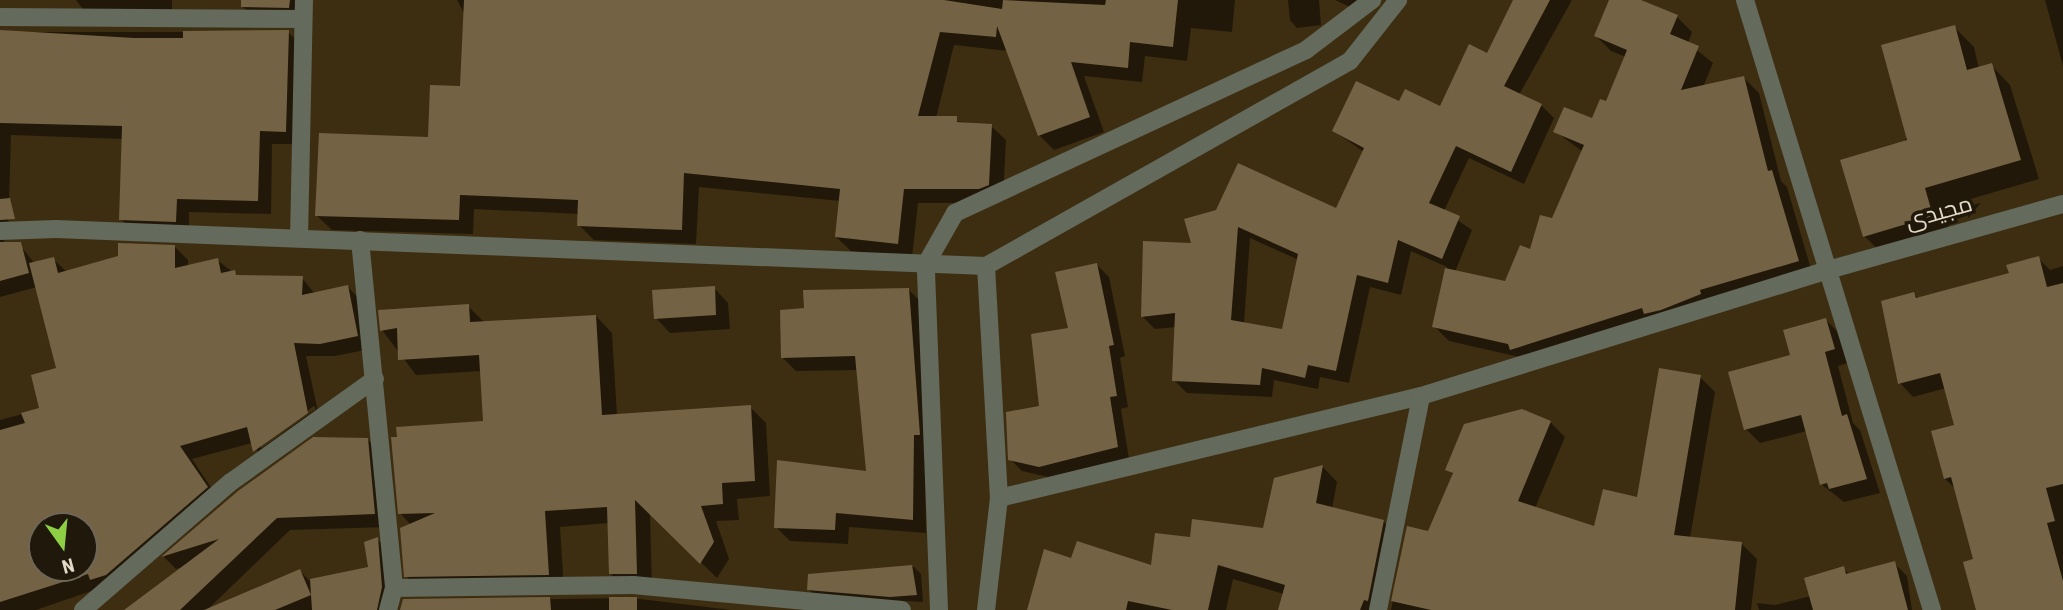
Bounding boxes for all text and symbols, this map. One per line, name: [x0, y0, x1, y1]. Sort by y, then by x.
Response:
street label: مجیدی: [1902, 190, 1976, 236]
north arrow: [28, 512, 98, 582]
text: N: [59, 553, 77, 578]

